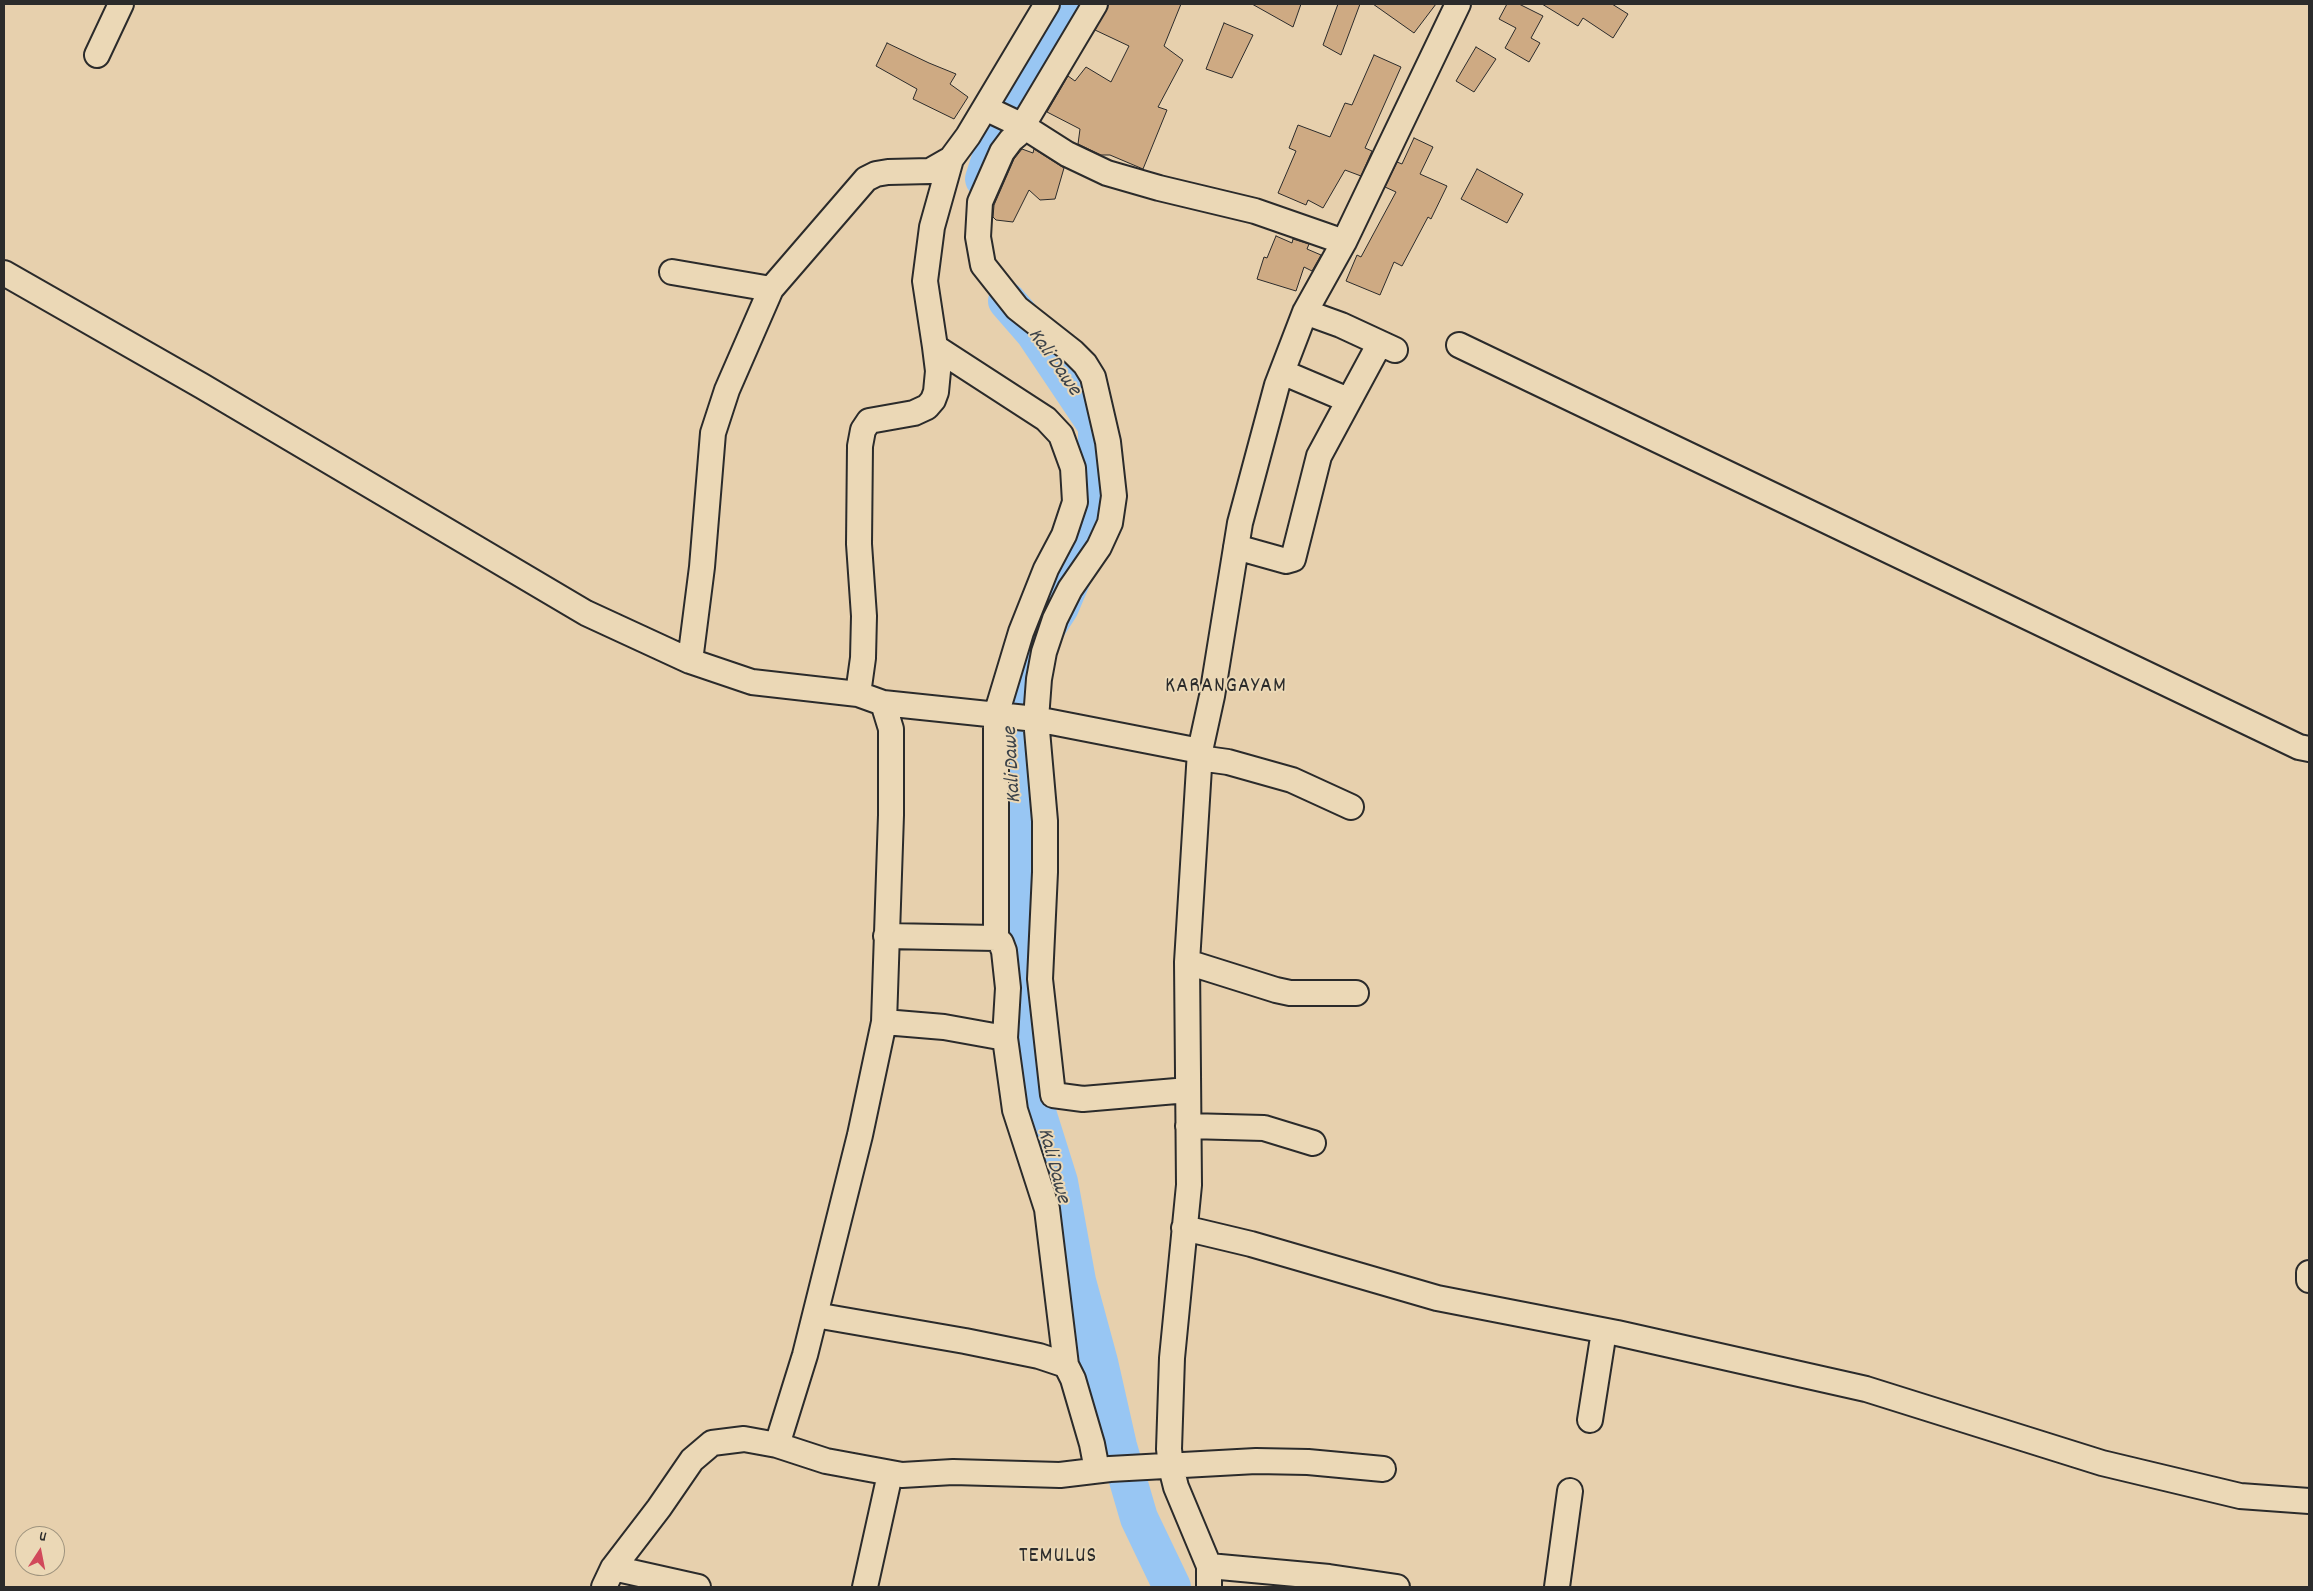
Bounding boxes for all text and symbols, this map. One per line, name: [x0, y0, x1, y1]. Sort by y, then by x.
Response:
water label: Kali Dawe: [1021, 324, 1085, 402]
district label: KARANGAYAM: [1164, 675, 1288, 701]
water label: Kali Dawe: [999, 726, 1029, 804]
water label: Kali Dawe: [1030, 1126, 1074, 1206]
north arrow: [15, 1526, 65, 1576]
text: U: [37, 1527, 48, 1548]
district label: TEMULUS: [1018, 1545, 1098, 1571]

